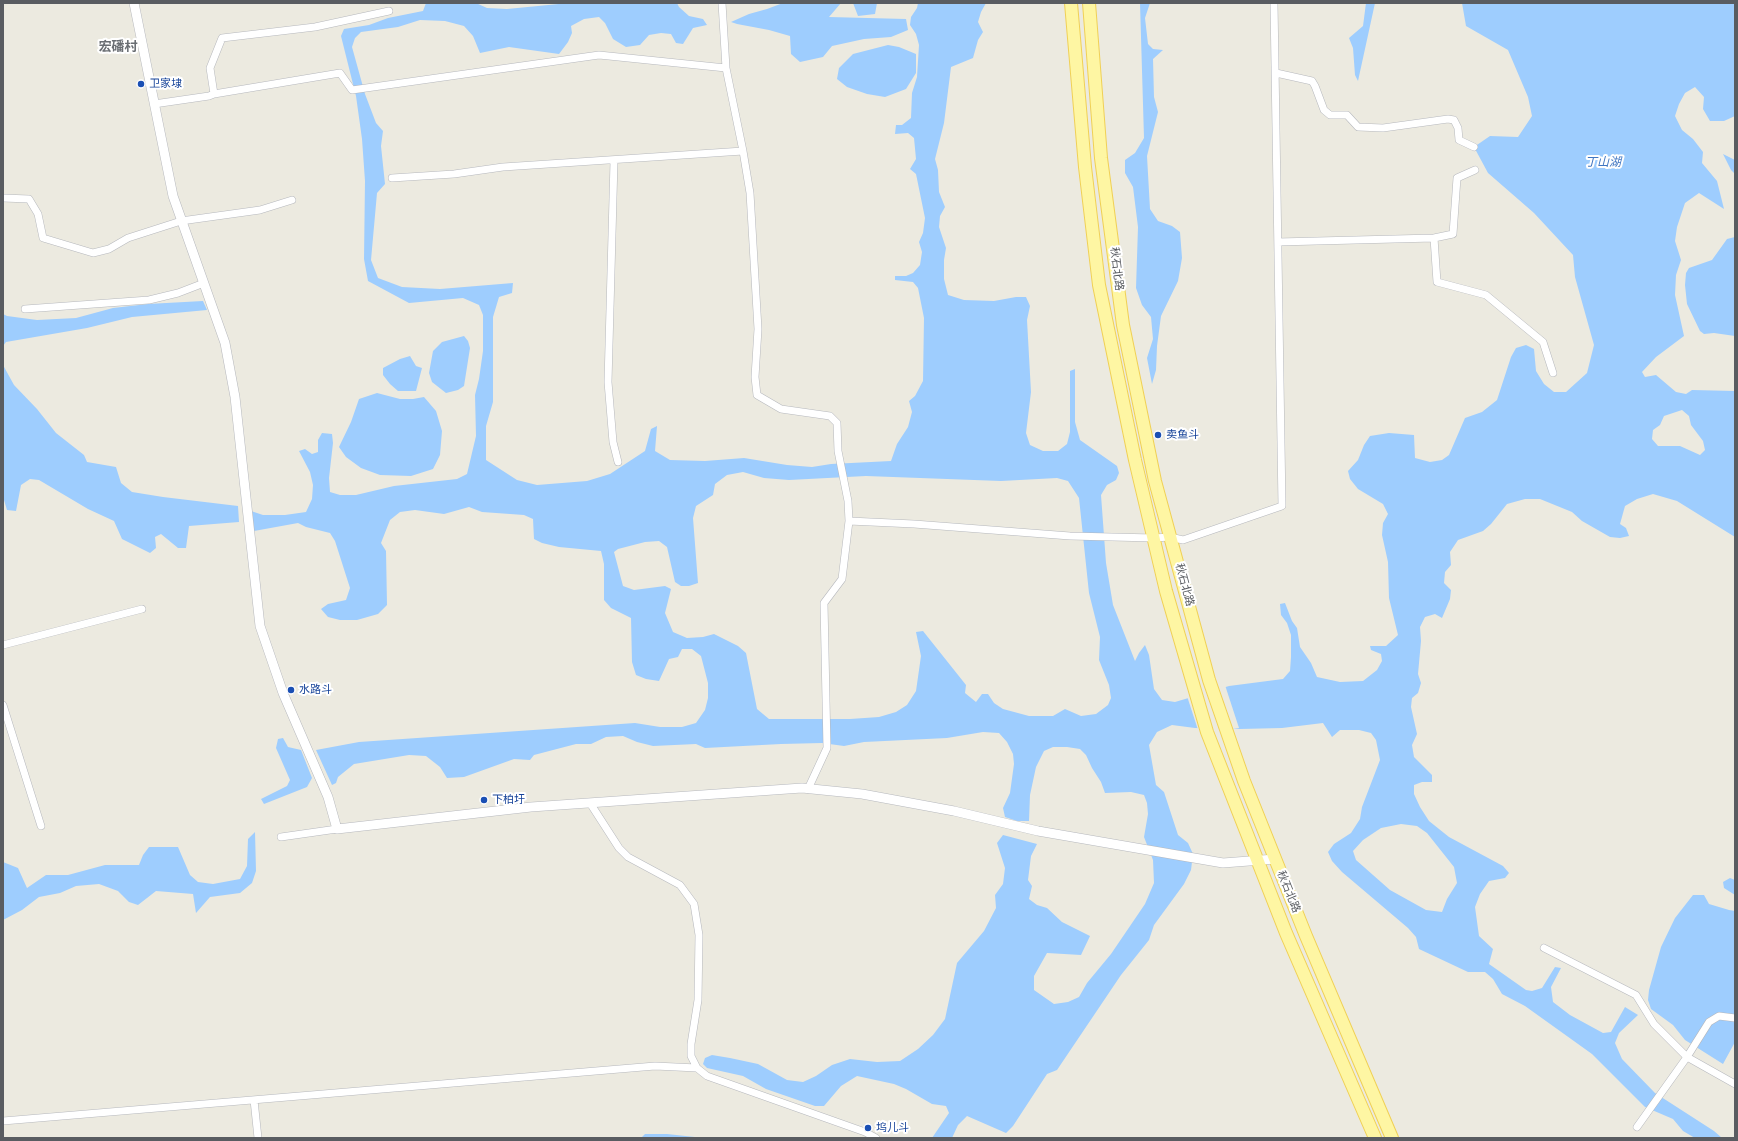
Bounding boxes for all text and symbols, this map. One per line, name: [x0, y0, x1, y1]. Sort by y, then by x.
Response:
district label: 宏磻村: [99, 40, 137, 56]
place label: 卫家埭: [149, 77, 182, 91]
marker: 卫家埭: [136, 79, 146, 89]
water label: 丁山湖: [1585, 156, 1621, 170]
street label: 秋石北路: [1107, 246, 1125, 292]
place label: 卖鱼斗: [1166, 428, 1199, 442]
marker: 卖鱼斗: [1153, 430, 1163, 440]
street label: 秋石北路: [1172, 562, 1196, 608]
place label: 水路斗: [299, 683, 332, 697]
marker: 水路斗: [286, 685, 296, 695]
place label: 下柏圩: [492, 793, 525, 807]
marker: 下柏圩: [479, 795, 489, 805]
street label: 秋石北路: [1274, 869, 1302, 915]
place label: 坞儿斗: [876, 1121, 909, 1135]
marker: 坞儿斗: [863, 1123, 873, 1133]

